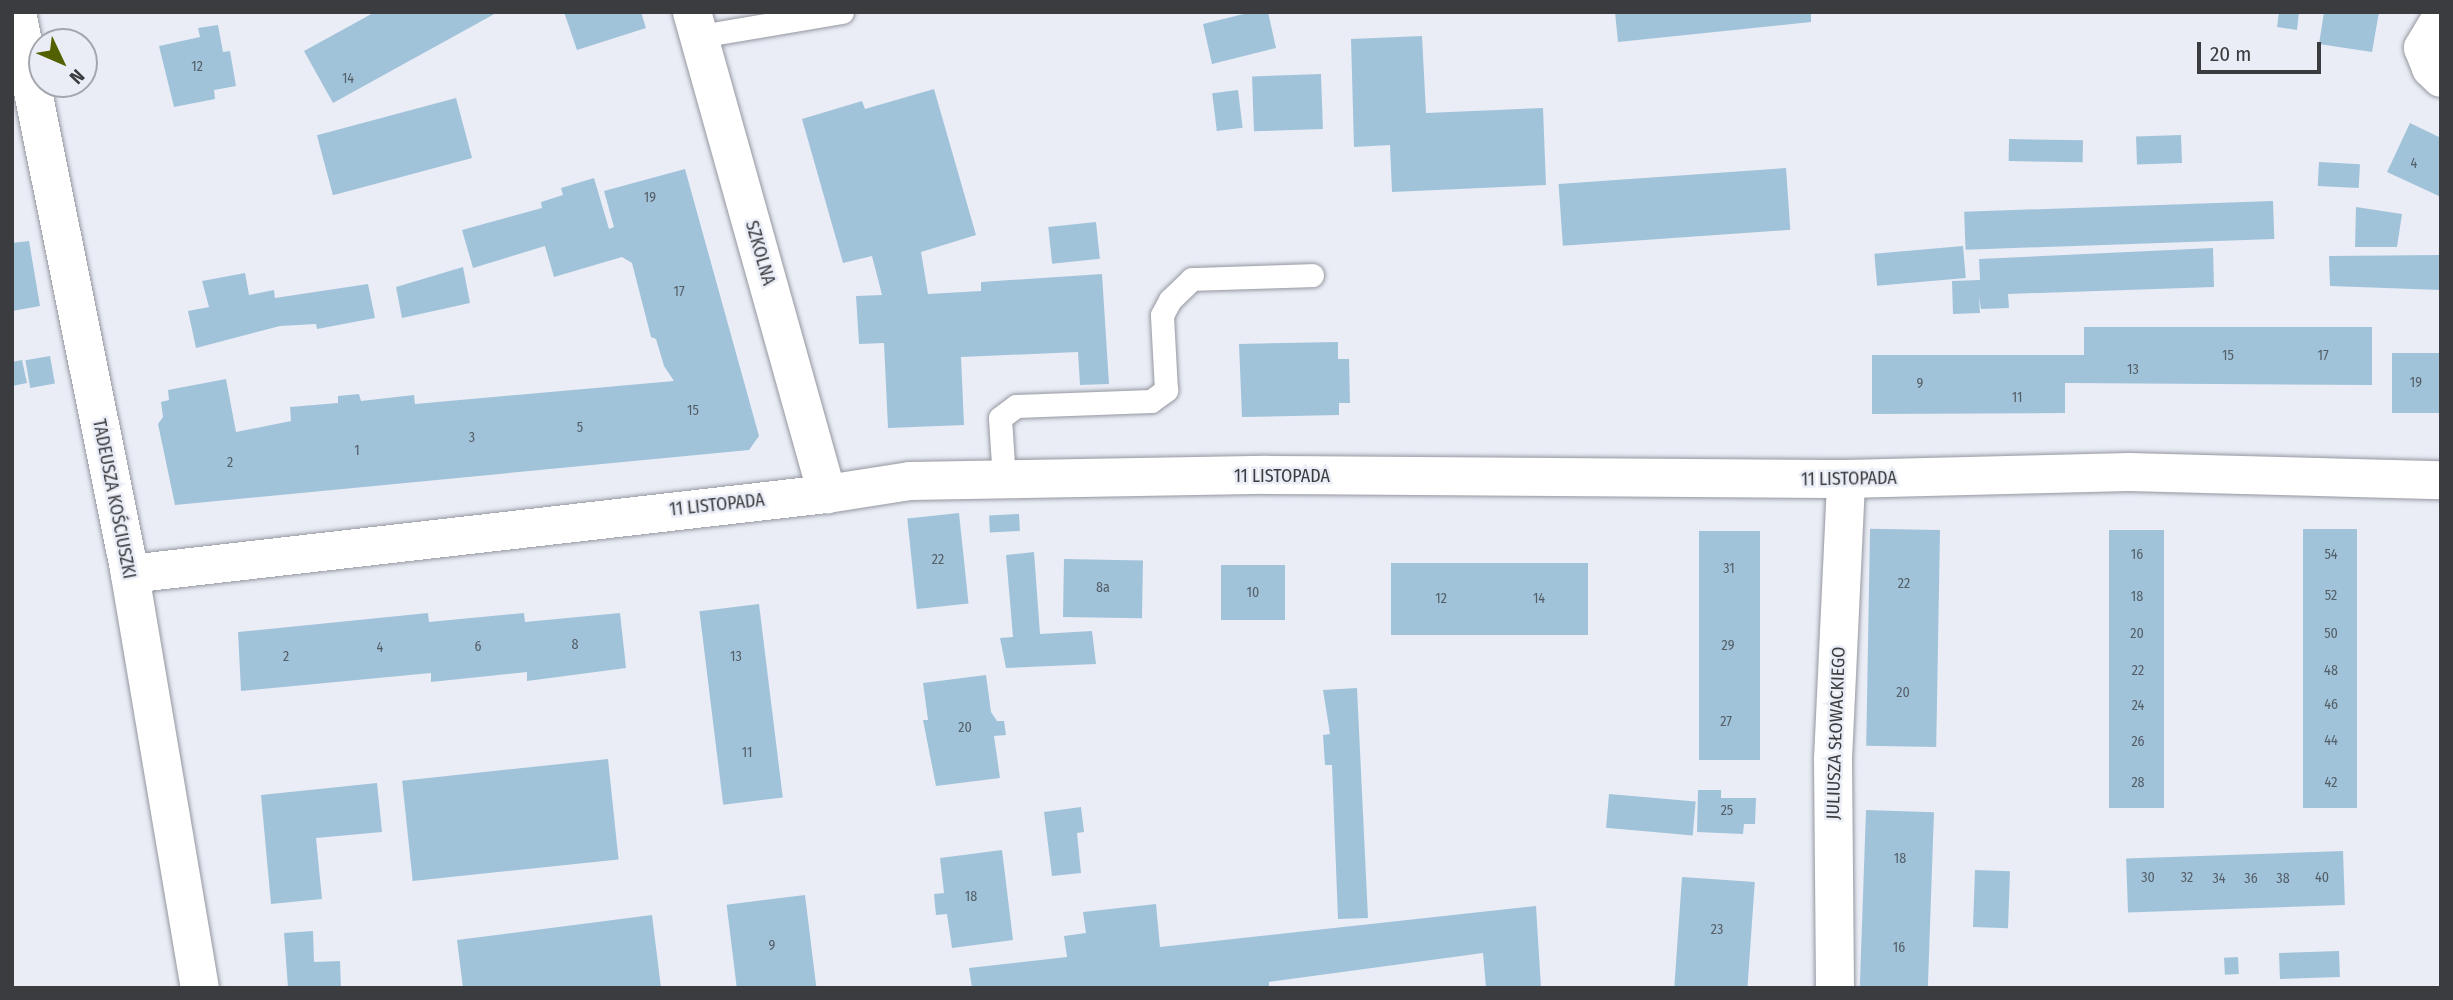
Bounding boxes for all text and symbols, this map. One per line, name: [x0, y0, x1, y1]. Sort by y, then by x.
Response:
north arrow: [28, 28, 98, 98]
scale bar: [2201, 28, 2325, 72]
text: 20 m: [2210, 41, 2251, 67]
house number: 12: [191, 59, 203, 75]
text: N: [65, 64, 89, 89]
house number: 14: [342, 71, 354, 87]
house number: 4: [2411, 156, 2417, 172]
house number: 19: [644, 190, 656, 206]
street label: SZKOLNA: [741, 218, 779, 288]
house number: 17: [673, 284, 685, 300]
house number: 15: [2222, 348, 2234, 364]
house number: 17: [2317, 348, 2329, 364]
house number: 13: [2127, 362, 2139, 378]
house number: 19: [2410, 375, 2422, 391]
house number: 9: [1917, 376, 1923, 392]
house number: 11: [2012, 390, 2022, 406]
house number: 15: [687, 403, 699, 419]
street label: TADEUSZA KOŚCIUSZKI: [88, 417, 140, 581]
house number: 5: [577, 420, 583, 436]
house number: 3: [469, 430, 475, 446]
house number: 1: [354, 443, 360, 459]
house number: 2: [227, 455, 233, 471]
street label: 11 LISTOPADA: [1234, 465, 1330, 487]
street label: 11 LISTOPADA: [1801, 467, 1897, 491]
street label: 11 LISTOPADA: [668, 489, 766, 521]
house number: 16: [2131, 547, 2143, 563]
house number: 54: [2324, 547, 2338, 563]
house number: 22: [932, 552, 944, 568]
house number: 31: [1723, 561, 1735, 577]
house number: 22: [1898, 576, 1910, 592]
house number: 8a: [1096, 580, 1110, 596]
house number: 10: [1247, 585, 1259, 601]
house number: 52: [2325, 588, 2337, 604]
house number: 18: [2131, 589, 2143, 605]
house number: 12: [1435, 591, 1447, 607]
house number: 14: [1533, 591, 1545, 607]
house number: 20: [2130, 626, 2144, 642]
house number: 50: [2324, 626, 2338, 642]
house number: 8: [572, 637, 578, 653]
house number: 29: [1722, 638, 1734, 654]
house number: 6: [475, 639, 481, 655]
house number: 4: [377, 640, 383, 656]
street label: JULIUSZA SŁOWACKIEGO: [1822, 646, 1850, 820]
house number: 2: [283, 649, 289, 665]
house number: 13: [730, 649, 742, 665]
house number: 22: [2132, 663, 2144, 679]
house number: 48: [2324, 663, 2338, 679]
house number: 20: [1896, 685, 1910, 701]
house number: 46: [2324, 697, 2338, 713]
house number: 24: [2132, 698, 2144, 714]
house number: 27: [1720, 714, 1732, 730]
house number: 20: [958, 720, 972, 736]
house number: 44: [2324, 733, 2338, 749]
house number: 26: [2131, 734, 2145, 750]
house number: 11: [742, 745, 752, 761]
house number: 28: [2131, 775, 2145, 791]
house number: 42: [2325, 775, 2337, 791]
house number: 25: [1721, 803, 1733, 819]
house number: 18: [1894, 851, 1906, 867]
house number: 30: [2141, 870, 2155, 886]
house number: 32: [2181, 870, 2193, 886]
house number: 40: [2315, 870, 2329, 886]
house number: 34: [2212, 871, 2226, 887]
house number: 36: [2244, 871, 2258, 887]
house number: 38: [2276, 871, 2290, 887]
house number: 18: [965, 889, 977, 905]
house number: 23: [1711, 922, 1723, 938]
house number: 9: [769, 938, 775, 954]
house number: 16: [1893, 940, 1905, 956]

